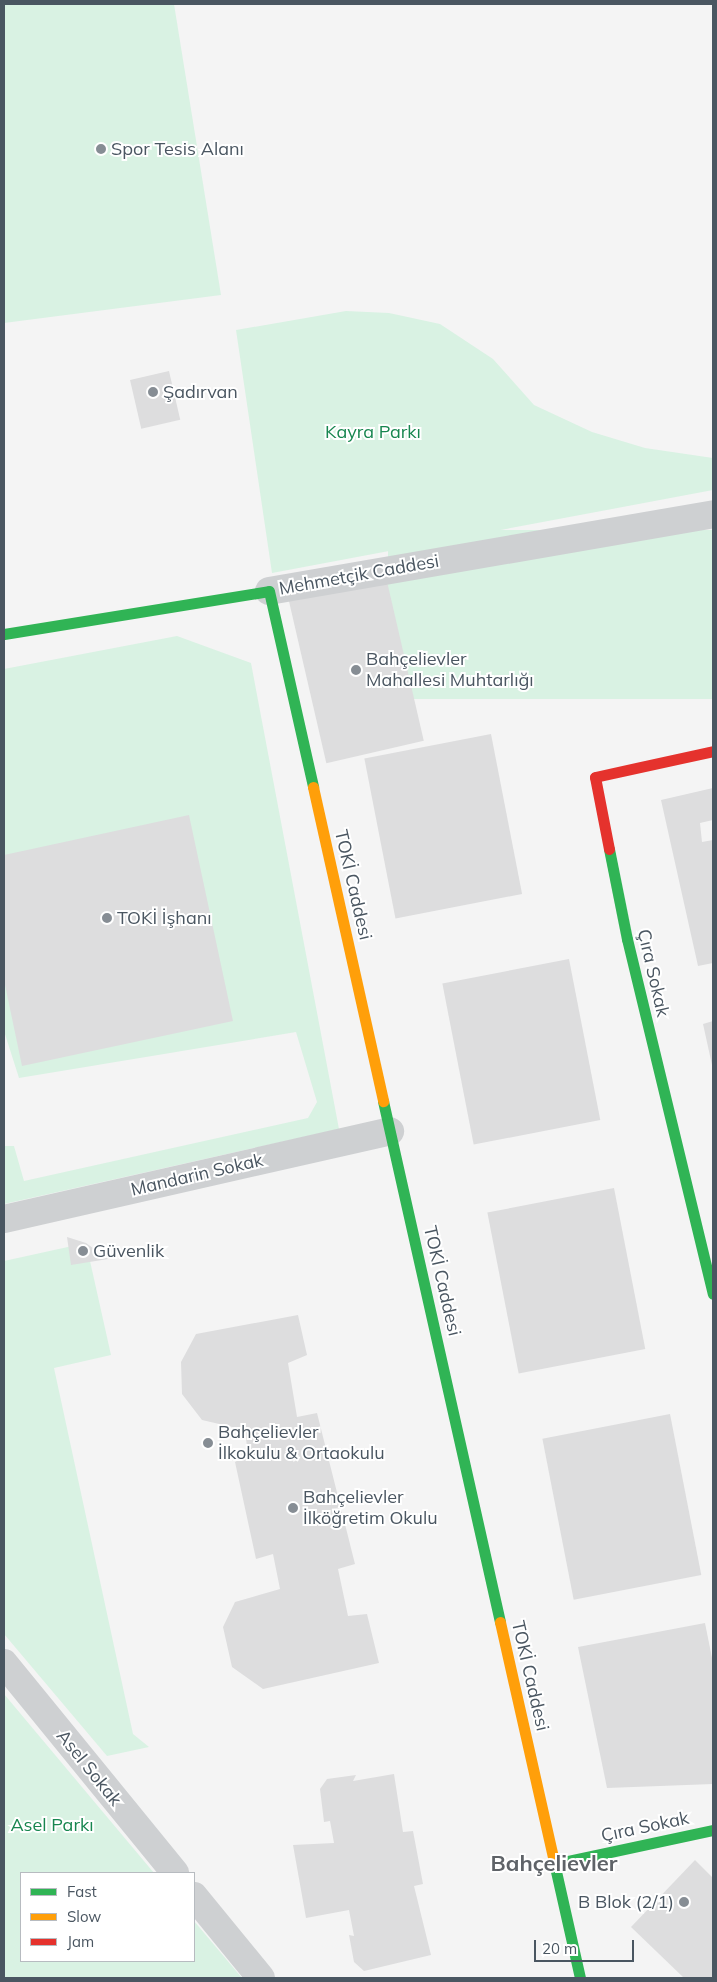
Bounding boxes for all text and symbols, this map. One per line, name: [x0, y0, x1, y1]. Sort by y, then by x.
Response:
place label: Spor Tesis Alanı: [111, 138, 244, 160]
marker: Spor Tesis Alanı: [95, 143, 107, 155]
place label: Şadırvan: [163, 381, 238, 403]
marker: Şadırvan: [147, 386, 159, 398]
park label: Kayra Parkı: [325, 421, 421, 443]
street label: Mehmetçik Caddesi: [277, 550, 441, 600]
place label: Bahçelievler Mahallesi Muhtarlığı: [366, 649, 534, 692]
marker: Bahçelievler Mahallesi Muhtarlığı: [350, 664, 362, 676]
street label: TOKİ Caddesi: [330, 828, 376, 942]
place label: TOKİ İşhanı: [117, 907, 212, 929]
marker: TOKİ İşhanı: [101, 912, 113, 924]
street label: Çıra Sokak: [632, 927, 674, 1019]
street label: Mandarin Sokak: [129, 1149, 265, 1201]
street label: TOKİ Caddesi: [419, 1224, 465, 1338]
place label: Güvenlik: [93, 1240, 164, 1262]
marker: Güvenlik: [77, 1245, 89, 1257]
place label: Bahçelievler İlkokulu & Ortaokulu: [218, 1422, 385, 1465]
marker: Bahçelievler İlkokulu & Ortaokulu: [202, 1437, 214, 1449]
place label: Bahçelievler İlköğretim Okulu: [303, 1487, 438, 1530]
marker: Bahçelievler İlköğretim Okulu: [287, 1502, 299, 1514]
street label: TOKİ Caddesi: [507, 1619, 553, 1733]
street label: Asel Sokak: [52, 1726, 126, 1810]
street label: Çıra Sokak: [599, 1807, 691, 1847]
park label: Asel Parkı: [11, 1814, 93, 1836]
district label: Bahçelievler: [491, 1851, 617, 1877]
legend: [20, 1872, 195, 1962]
text: Fast: [67, 1882, 97, 1901]
place label: B Blok (2/1): [578, 1891, 674, 1913]
marker: B Blok (2/1): [678, 1896, 690, 1908]
text: Slow: [67, 1907, 101, 1926]
scale bar: [537, 1930, 637, 1962]
text: Jam: [67, 1932, 94, 1951]
text: 20 m: [542, 1939, 577, 1958]

